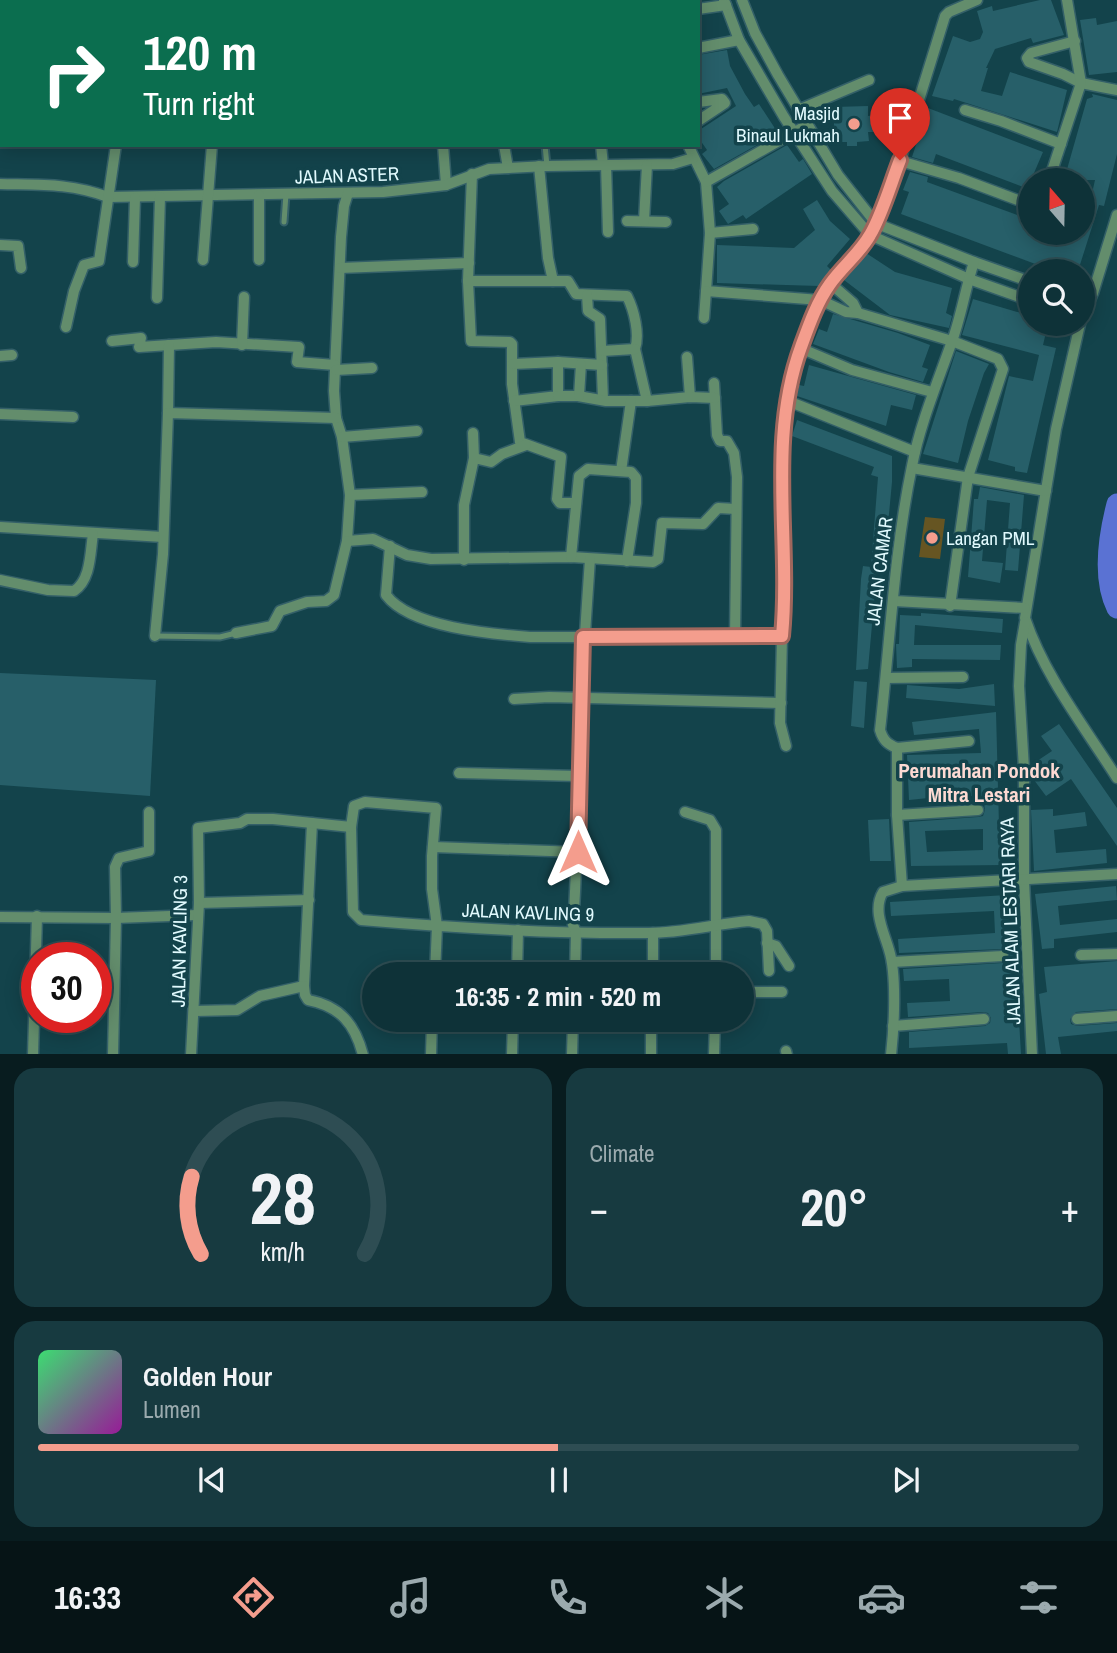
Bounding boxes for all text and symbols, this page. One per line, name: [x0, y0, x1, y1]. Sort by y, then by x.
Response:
text: 120 m: [143, 19, 257, 85]
icon: right: [28, 28, 119, 119]
text: Turn right: [143, 82, 255, 125]
pin: [870, 88, 930, 160]
icon: arrive: [881, 99, 919, 137]
place label: Masjid Binaul Lukmah: [736, 100, 840, 148]
marker: Masjid Binaul Lukmah: [846, 116, 862, 132]
street label: JALAN ASTER: [295, 160, 399, 190]
north arrow: [1018, 168, 1096, 245]
map controls: [1018, 168, 1095, 336]
button: search: [1018, 259, 1095, 336]
street label: JALAN CAMAR: [859, 515, 899, 627]
place label: Langan PML: [946, 525, 1035, 551]
marker: Langan PML: [924, 530, 940, 546]
district label: Perumahan Pondok Mitra Lestari: [898, 756, 1060, 809]
position arrow: [541, 815, 615, 889]
street label: JALAN ALAM LESTARI RAYA: [993, 817, 1027, 1025]
street label: JALAN KAVLING 3: [165, 875, 193, 1007]
street label: JALAN KAVLING 9: [461, 897, 595, 927]
speed limit sign: 30: [21, 942, 112, 1033]
text: 16:35 · 2 min · 520 m: [455, 979, 661, 1014]
text: Climate: [590, 1138, 654, 1169]
text: 28: [250, 1149, 316, 1247]
text: 20°: [800, 1172, 868, 1242]
text: −: [590, 1183, 608, 1234]
text: +: [1061, 1183, 1079, 1234]
text: km/h: [261, 1234, 305, 1268]
text: Golden Hour: [143, 1359, 272, 1394]
text: Lumen: [143, 1394, 201, 1425]
icon: previous: [193, 1461, 231, 1499]
icon: pause: [540, 1461, 578, 1499]
icon: next: [887, 1461, 925, 1499]
icon: directions: [229, 1573, 278, 1622]
icon: music: [386, 1573, 435, 1622]
icon: phone: [543, 1573, 592, 1622]
icon: climate: [700, 1573, 749, 1622]
icon: car: [857, 1573, 906, 1622]
icon: filters: [1014, 1573, 1063, 1622]
text: 16:33: [54, 1576, 121, 1619]

